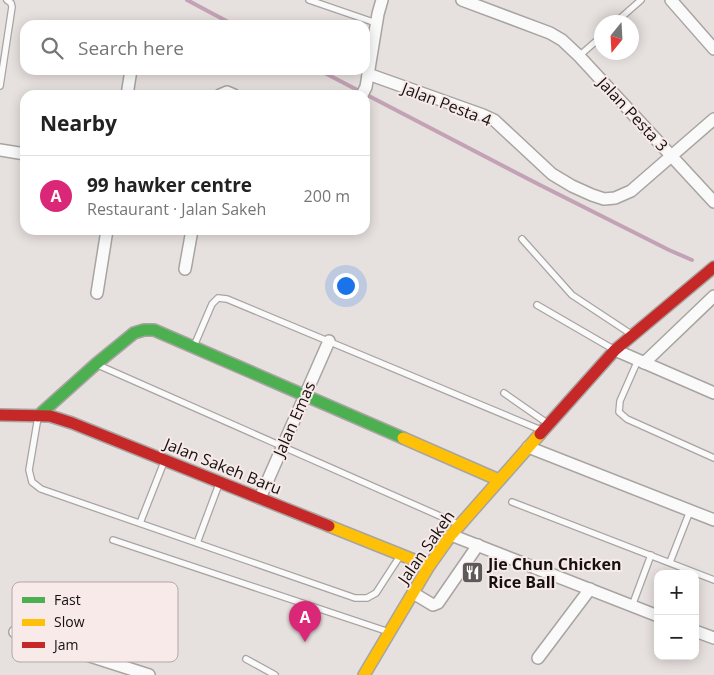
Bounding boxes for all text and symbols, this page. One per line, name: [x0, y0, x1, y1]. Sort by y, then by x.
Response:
north arrow: [594, 15, 639, 60]
search box: [20, 20, 370, 75]
icon: search: [38, 34, 66, 62]
text: Search here: [78, 35, 184, 61]
street label: Jalan Pesta 3: [591, 71, 673, 156]
street label: Jalan Pesta 4: [397, 76, 495, 131]
text: Nearby: [40, 109, 117, 137]
text: 99 hawker centre: [87, 172, 252, 198]
text: A: [50, 185, 62, 207]
text: 200 m: [304, 185, 350, 207]
text: Restaurant · Jalan Sakeh: [87, 198, 266, 220]
your location: [333, 273, 359, 299]
street label: Jalan Emas: [267, 378, 320, 462]
street label: Jalan Sakeh Baru: [159, 432, 285, 500]
street label: Jalan Sakeh: [391, 506, 459, 590]
place label: Jie Chun Chicken Rice Ball: [486, 553, 621, 593]
restaurant icon: Jie Chun Chicken Rice Ball: [460, 561, 484, 585]
map controls: [654, 570, 699, 660]
button: +: [654, 570, 699, 615]
legend: [12, 582, 178, 662]
text: Fast: [54, 590, 81, 609]
pin: A: [289, 601, 321, 642]
text: Slow: [54, 612, 85, 631]
button: −: [654, 615, 699, 660]
text: Jam: [52, 635, 79, 654]

